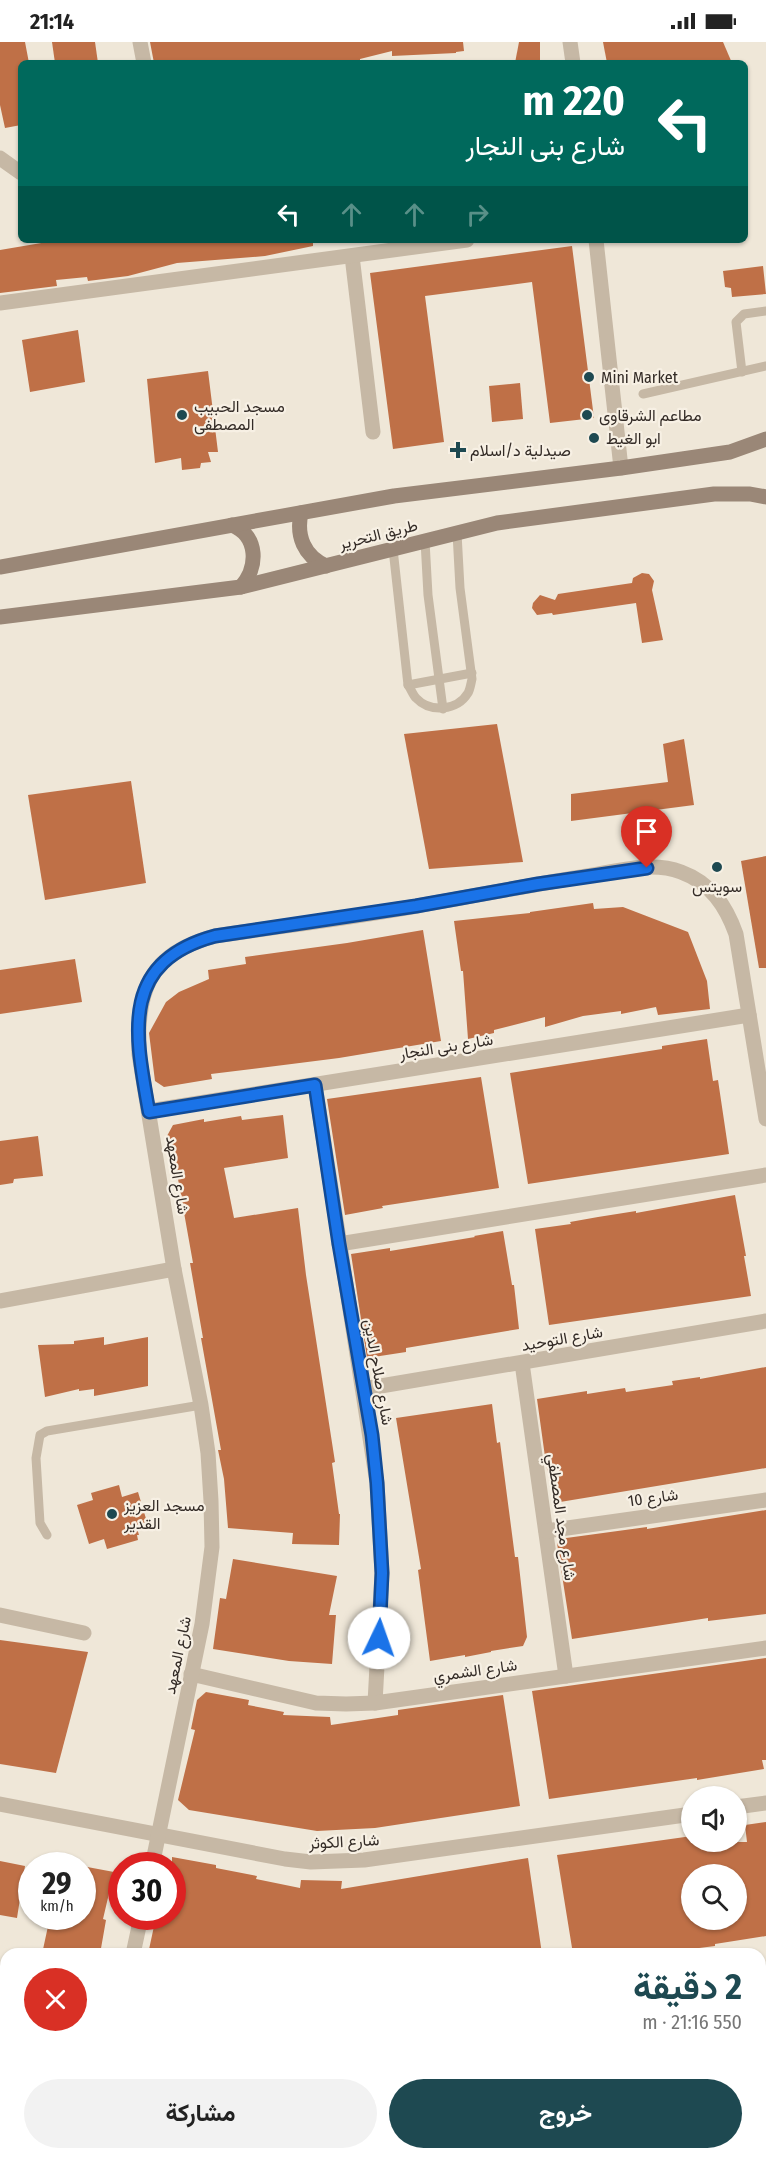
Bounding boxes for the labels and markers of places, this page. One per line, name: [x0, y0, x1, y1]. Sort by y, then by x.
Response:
place label: Mini Market: [601, 368, 679, 387]
marker: Mini Market: [582, 370, 596, 384]
place label: مسجد الحبيب المصطفى: [194, 397, 285, 435]
place label: مطاعم الشرقاوى: [599, 406, 702, 426]
marker: مسجد الحبيب المصطفى: [175, 408, 189, 422]
marker: مطاعم الشرقاوى: [580, 408, 594, 422]
place label: ابو الغيط: [606, 429, 661, 449]
marker: ابو الغيط: [587, 431, 601, 445]
place label: صيدلية د/اسلام: [470, 441, 571, 461]
marker: صيدلية د/اسلام: [451, 443, 465, 457]
pin: [621, 806, 672, 868]
marker: سويتس: [710, 860, 724, 874]
place label: سويتس: [692, 877, 742, 897]
place label: مسجد العزيز القدير: [123, 1496, 205, 1534]
marker: مسجد العزيز القدير: [105, 1507, 119, 1521]

